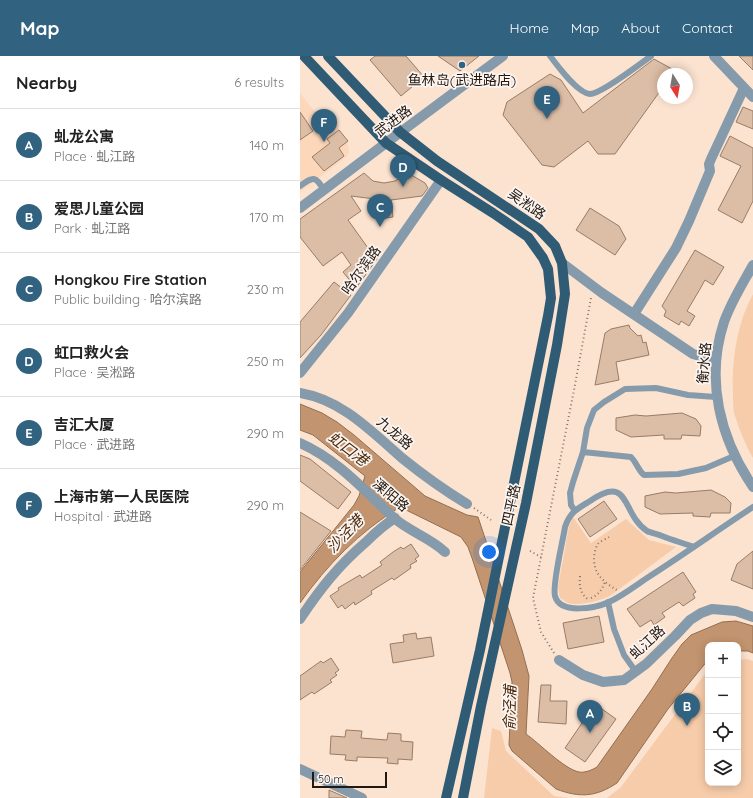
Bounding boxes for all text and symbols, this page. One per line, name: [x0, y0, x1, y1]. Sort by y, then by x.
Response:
text: Map: [20, 16, 59, 40]
text: Home: [510, 19, 549, 37]
text: Map: [571, 19, 599, 37]
text: About: [621, 19, 660, 37]
text: Contact: [682, 19, 733, 37]
marker: 鱼林岛(武进路店): [457, 60, 467, 70]
north arrow: [657, 68, 693, 104]
place label: 鱼林岛(武进路店): [408, 71, 516, 89]
text: Nearby: [16, 72, 77, 93]
text: 6 results: [234, 74, 284, 90]
pin: E: [534, 86, 560, 119]
street label: 武进路: [371, 101, 415, 141]
pin: F: [311, 109, 337, 142]
text: 虬龙公寓: [54, 127, 114, 146]
text: A: [25, 137, 33, 153]
text: 140 m: [249, 137, 284, 153]
text: Place · 虬江路: [54, 148, 135, 164]
pin: D: [390, 154, 416, 187]
street label: 吴淞路: [505, 185, 549, 223]
pin: C: [367, 194, 393, 227]
text: 爱思儿童公园: [54, 199, 144, 218]
text: B: [25, 209, 33, 225]
text: 170 m: [249, 209, 284, 225]
text: Park · 虬江路: [54, 220, 130, 236]
street label: 哈尔滨路: [338, 242, 384, 298]
text: Hongkou Fire Station: [54, 270, 207, 289]
text: C: [25, 281, 33, 297]
text: 230 m: [247, 281, 284, 297]
text: Public building · 哈尔滨路: [54, 291, 202, 307]
street label: 衡水路: [693, 341, 715, 385]
text: 虹口救火会: [54, 343, 129, 362]
text: D: [24, 353, 34, 369]
text: 250 m: [247, 353, 284, 369]
text: Place · 吴淞路: [54, 364, 135, 380]
street label: 九龙路: [373, 412, 417, 454]
text: 吉汇大厦: [54, 415, 114, 434]
text: E: [25, 425, 33, 441]
text: 290 m: [246, 425, 284, 441]
water label: 虹口港: [325, 427, 374, 471]
text: Place · 武进路: [54, 436, 135, 452]
street label: 溧阳路: [369, 474, 413, 516]
street label: 四平路: [498, 483, 524, 527]
text: 上海市第一人民医院: [54, 487, 189, 506]
text: F: [25, 497, 33, 513]
text: 290 m: [246, 497, 284, 513]
text: Hospital · 武进路: [54, 508, 152, 524]
water label: 沙泾港: [322, 509, 368, 556]
your location: [479, 542, 499, 562]
street label: 虬江路: [625, 621, 669, 663]
map controls: [705, 642, 741, 786]
button: +: [705, 642, 741, 678]
button: −: [705, 678, 741, 714]
water label: 俞泾浦: [500, 683, 519, 731]
pin: B: [674, 693, 700, 726]
pin: A: [577, 700, 603, 733]
button: locate: [705, 714, 741, 750]
button: layers: [705, 750, 741, 786]
scale bar: [312, 770, 387, 789]
text: 50 m: [318, 772, 344, 786]

